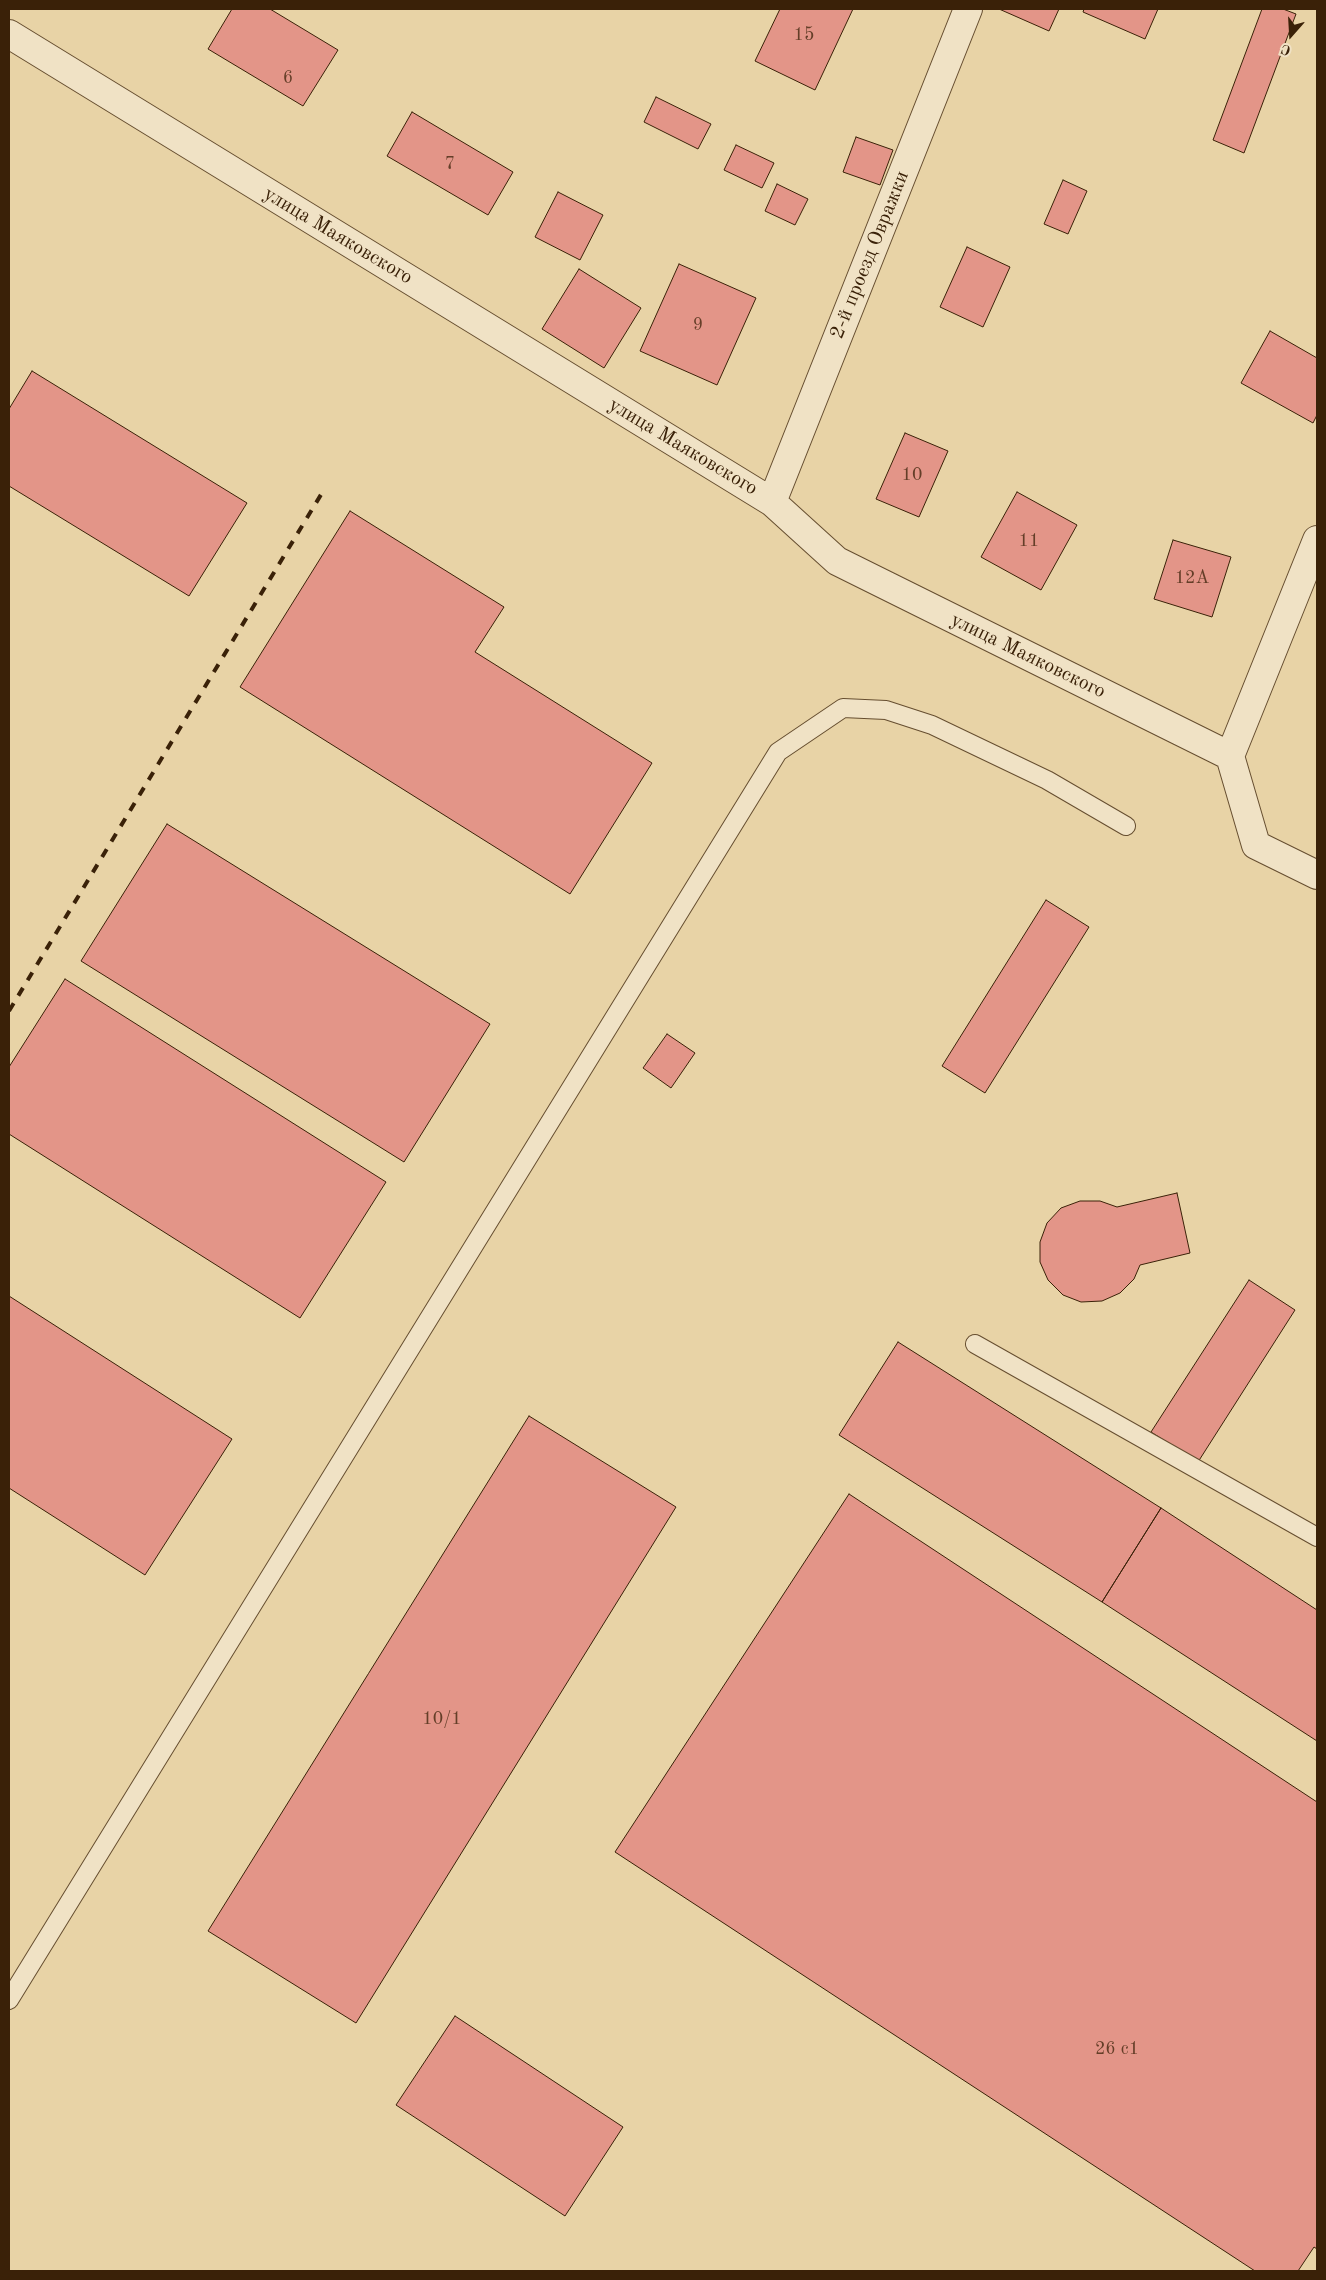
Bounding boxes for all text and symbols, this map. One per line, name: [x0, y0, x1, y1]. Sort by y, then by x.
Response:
north arrow: [1266, 10, 1316, 60]
house number: 15: [794, 24, 814, 46]
text: С: [1279, 41, 1293, 57]
house number: 6: [283, 67, 293, 89]
house number: 7: [445, 153, 455, 175]
street label: 2-й проезд Овражки: [825, 168, 915, 342]
street label: улица Маяковского: [259, 182, 417, 290]
house number: 9: [693, 314, 703, 336]
street label: улица Маяковского: [604, 393, 762, 501]
house number: 10: [902, 464, 922, 486]
house number: 11: [1019, 530, 1039, 552]
house number: 12А: [1175, 567, 1209, 589]
street label: улица Маяковского: [947, 608, 1109, 704]
house number: 10/1: [422, 1708, 462, 1730]
house number: 26 с1: [1095, 2038, 1139, 2060]

